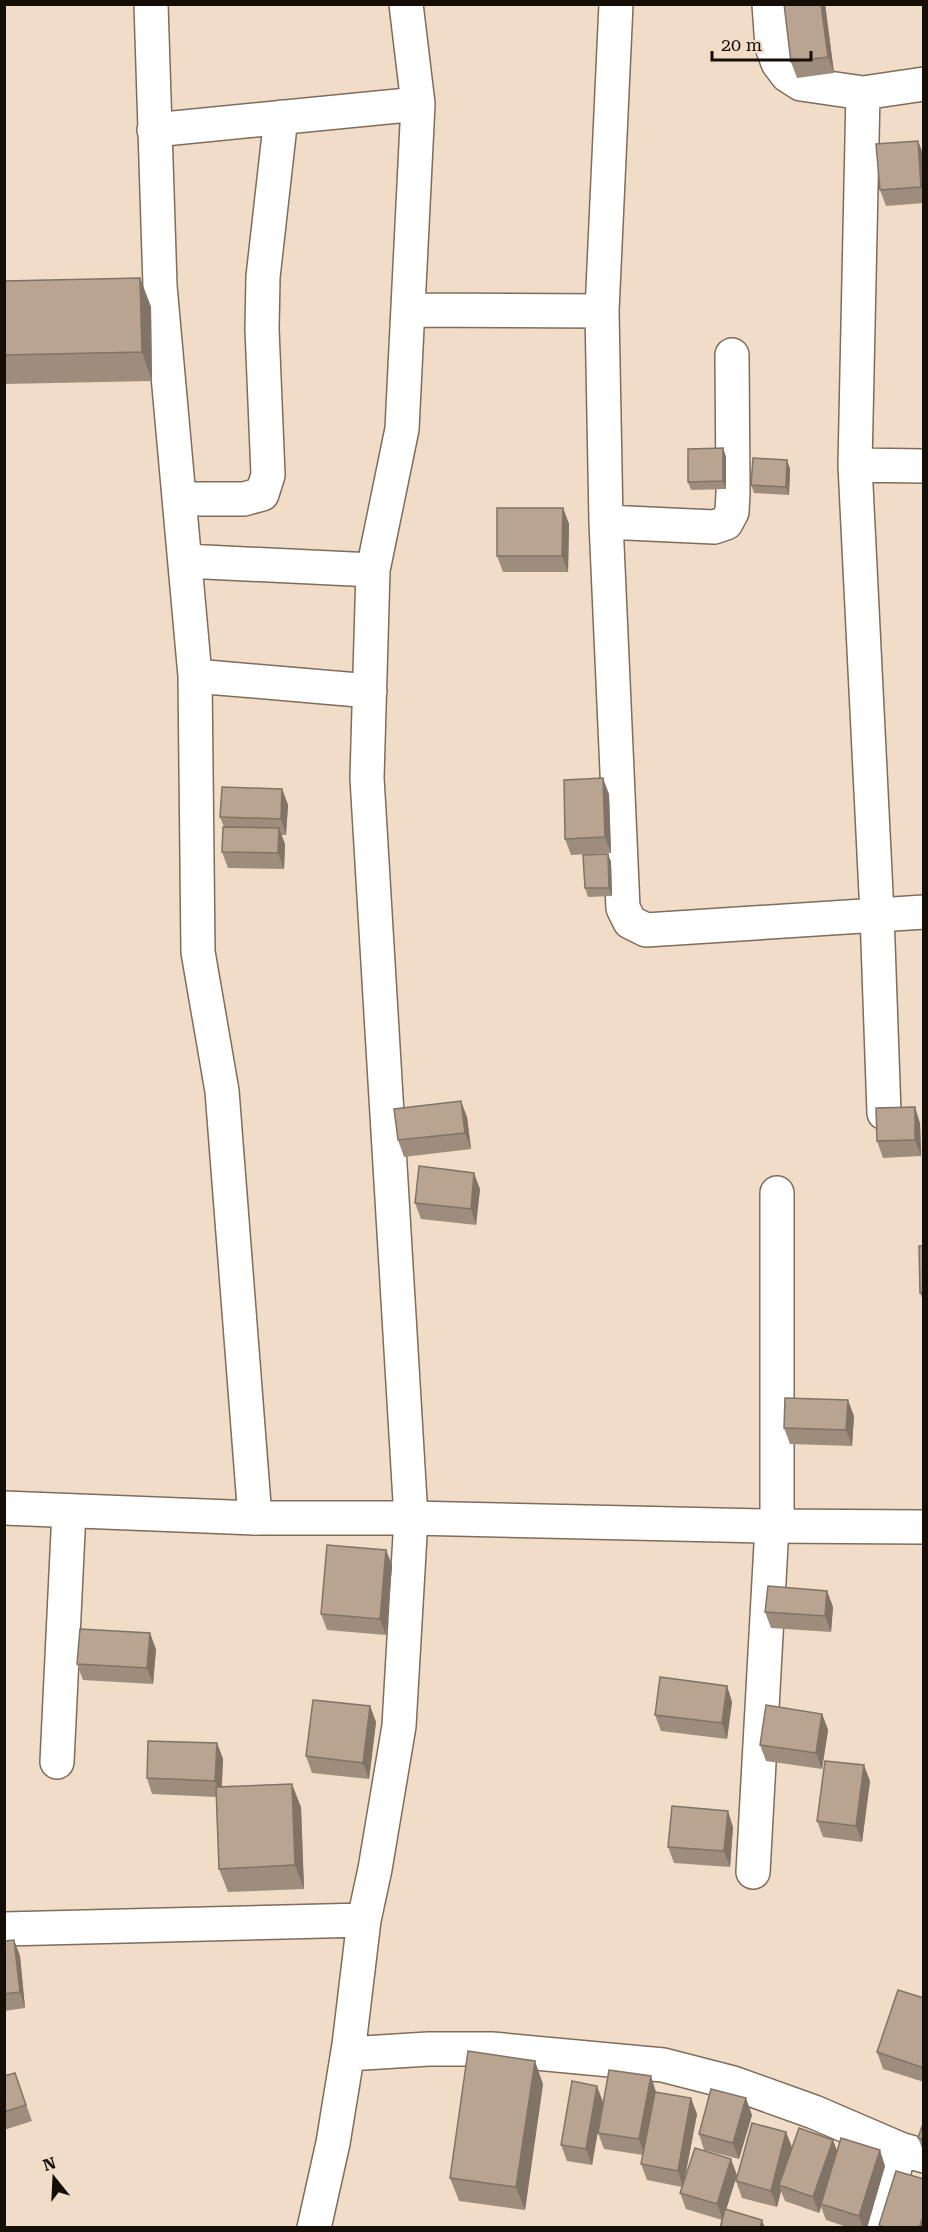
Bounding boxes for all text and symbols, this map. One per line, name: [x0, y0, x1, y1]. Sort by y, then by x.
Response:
scale bar: [712, 24, 811, 62]
text: 20 m: [721, 34, 762, 55]
north arrow: [24, 2148, 84, 2208]
text: N: [41, 2153, 58, 2175]

